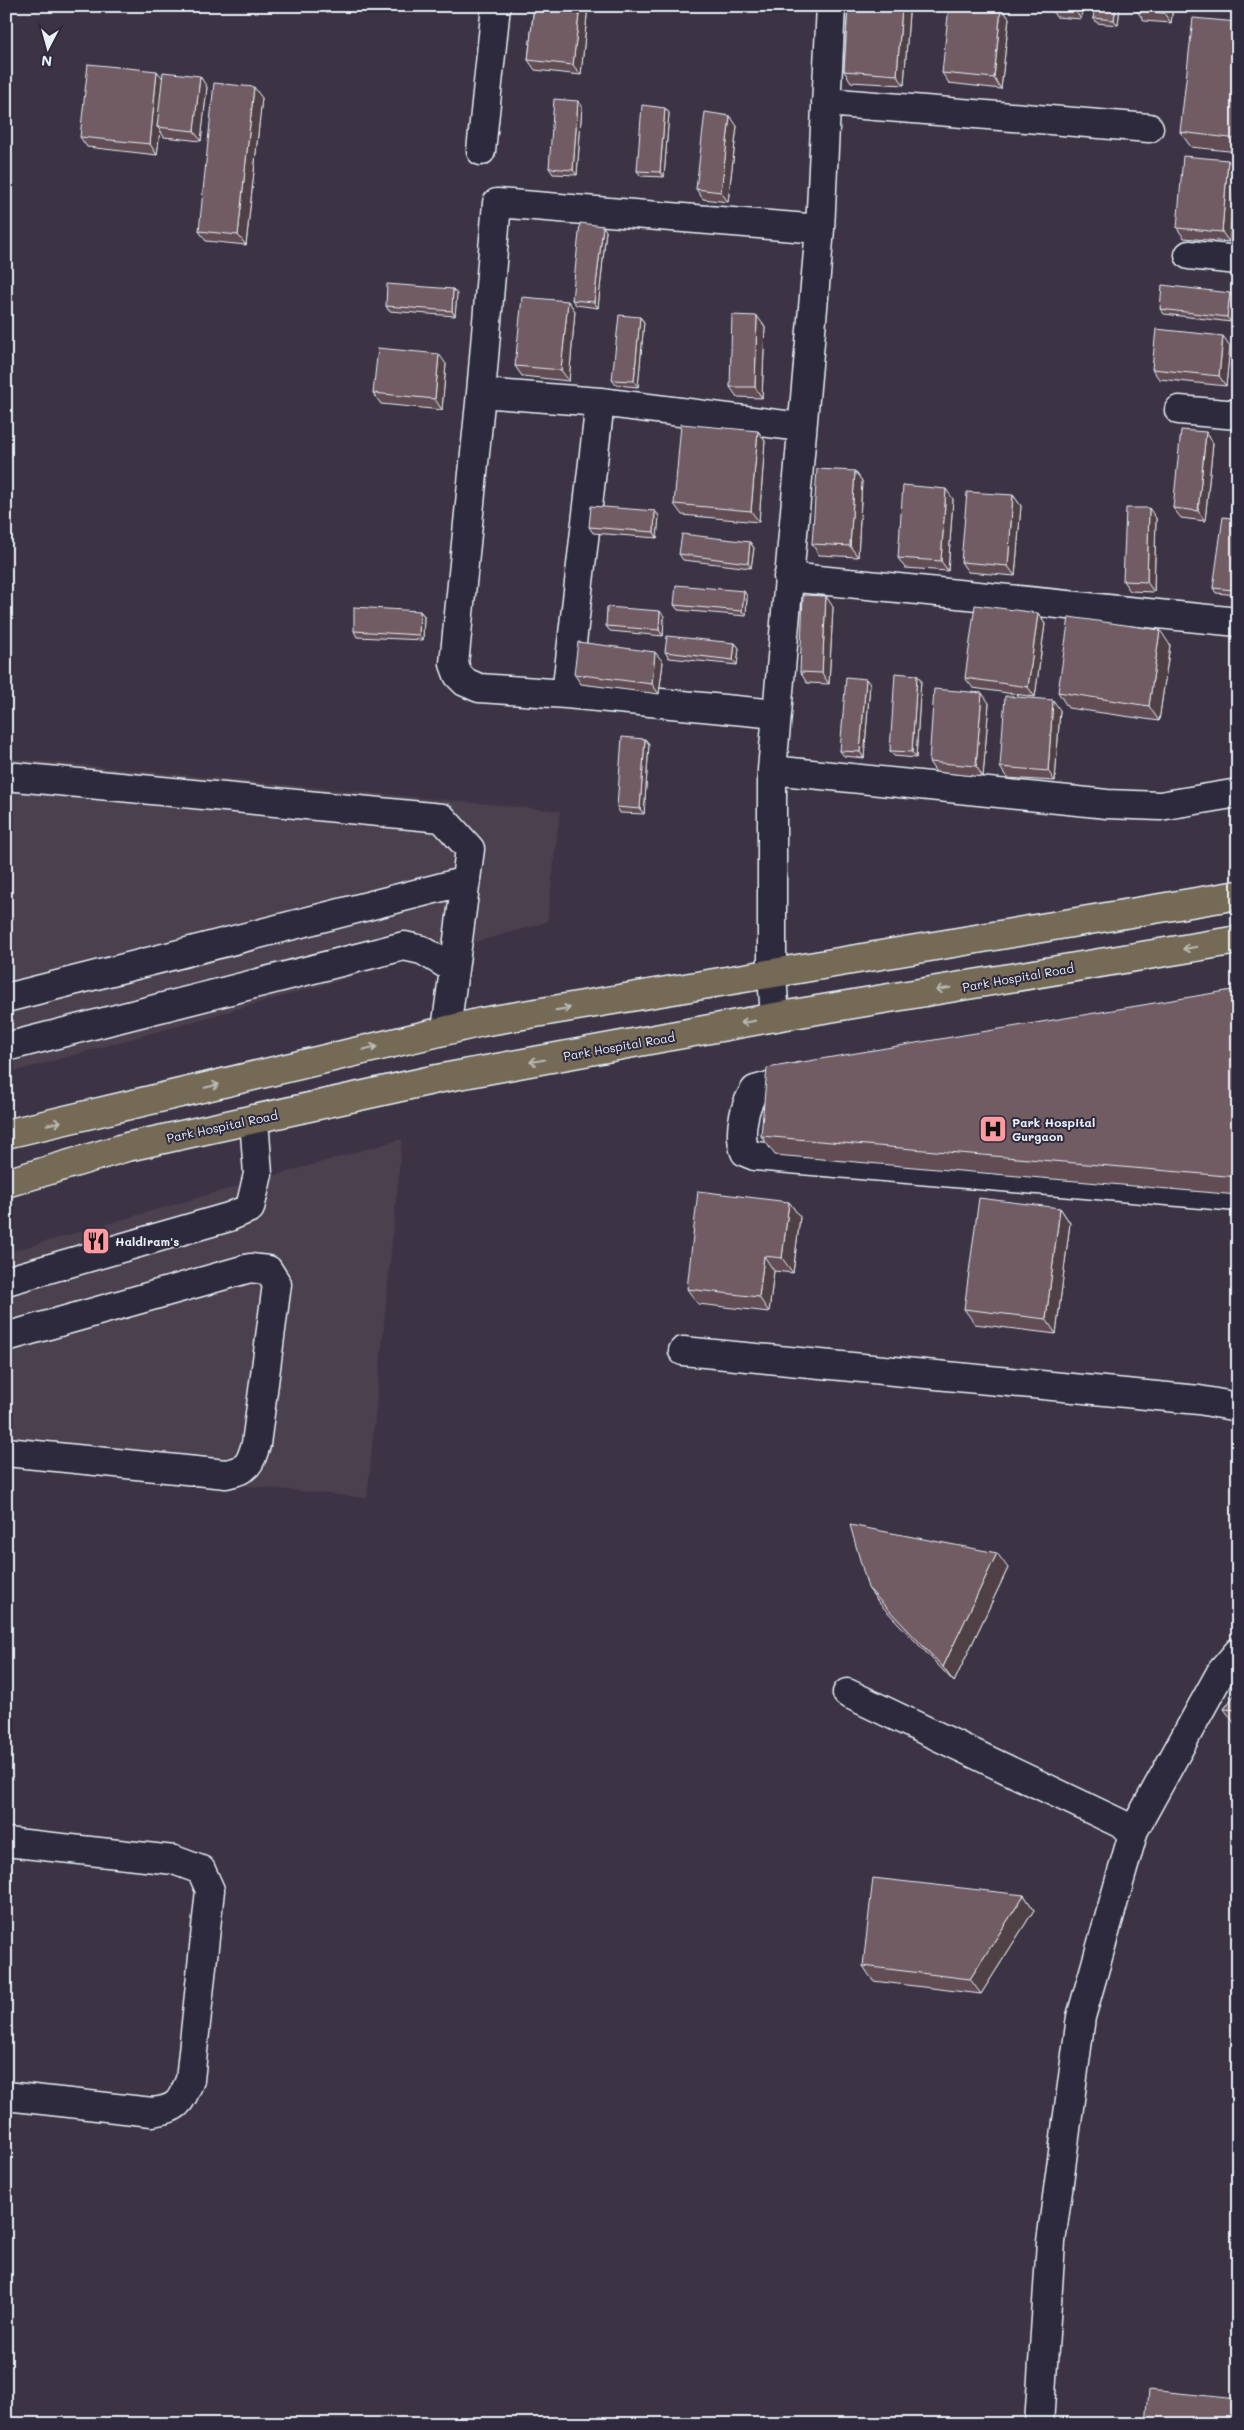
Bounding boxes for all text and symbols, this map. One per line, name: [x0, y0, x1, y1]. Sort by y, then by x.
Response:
north arrow: [22, 22, 72, 72]
text: N: [40, 51, 53, 71]
one-way arrow: [1182, 943, 1198, 953]
street label: Park Hospital Road: [961, 959, 1075, 995]
one-way arrow: [935, 985, 951, 995]
one-way arrow: [555, 1003, 571, 1013]
one-way arrow: [741, 1018, 757, 1028]
street label: Park Hospital Road: [562, 1028, 676, 1064]
one-way arrow: [361, 1043, 377, 1052]
one-way arrow: [529, 1056, 545, 1066]
one-way arrow: [203, 1081, 219, 1090]
street label: Park Hospital Road: [165, 1106, 279, 1146]
hospital icon: Park Hospital Gurgaon: [978, 1114, 1008, 1144]
place label: Park Hospital Gurgaon: [1012, 1114, 1095, 1144]
one-way arrow: [45, 1118, 61, 1127]
restaurant icon: Haldiram's: [81, 1226, 111, 1256]
place label: Haldiram's: [115, 1233, 179, 1249]

